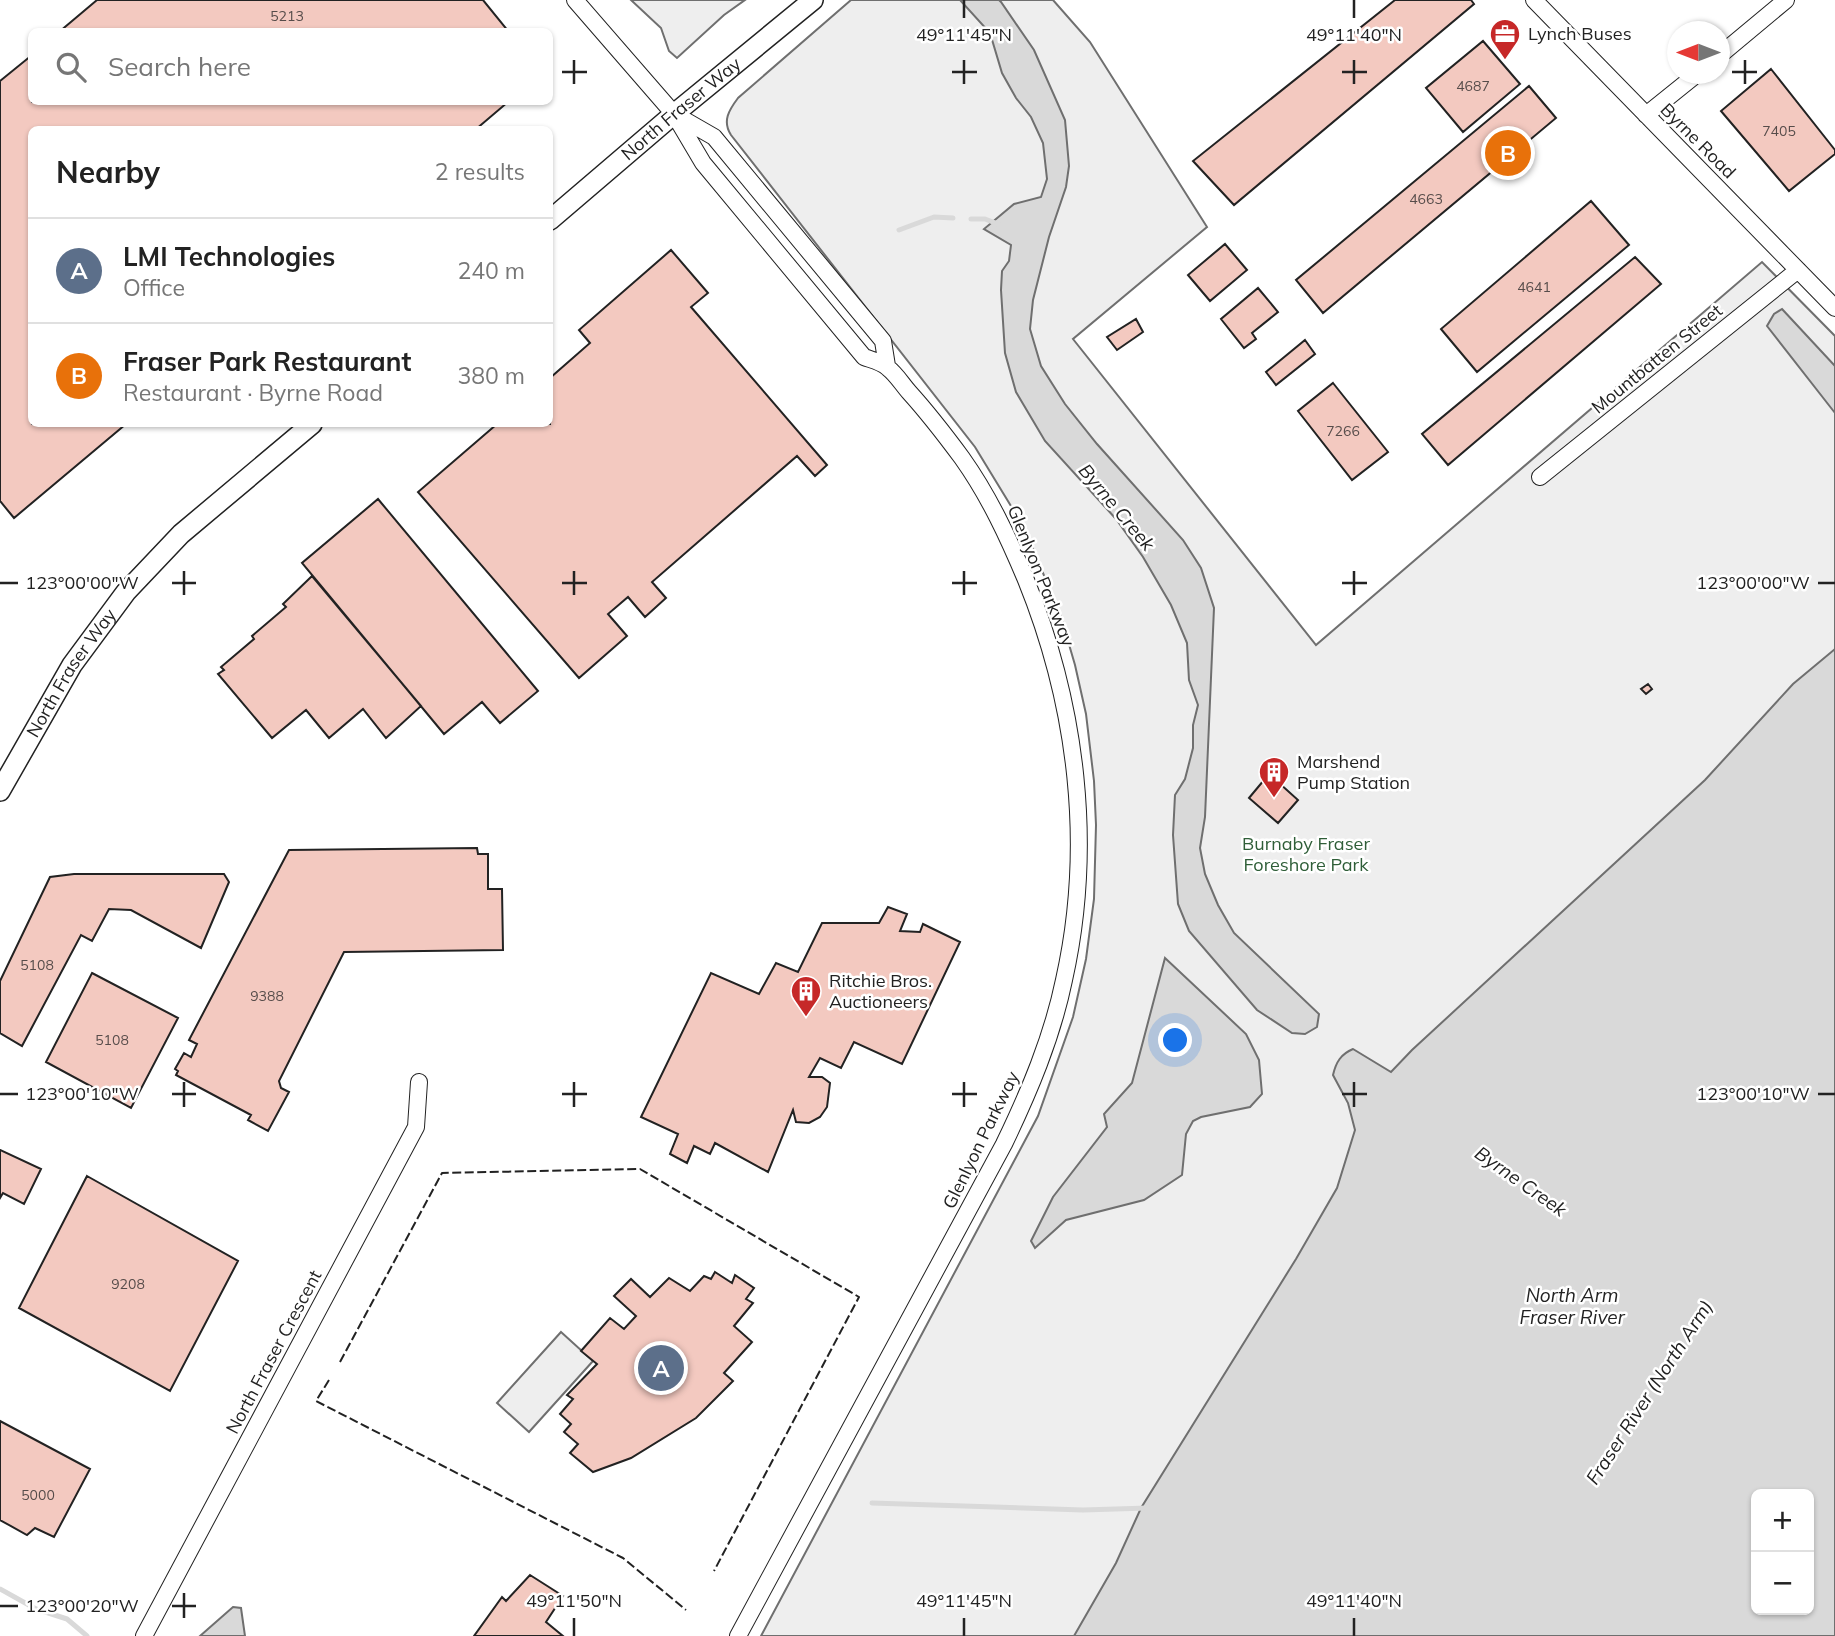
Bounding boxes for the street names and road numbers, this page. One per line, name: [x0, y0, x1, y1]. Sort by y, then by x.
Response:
street label: North Fraser Way: [616, 52, 746, 165]
street label: Byrne Road: [1656, 98, 1741, 183]
street label: Mountbatten Street: [1587, 299, 1727, 418]
street label: Glenlyon Parkway: [1003, 502, 1080, 650]
street label: North Fraser Way: [21, 603, 121, 741]
street label: Glenlyon Parkway: [937, 1067, 1024, 1212]
street label: North Fraser Crescent: [221, 1266, 326, 1438]

